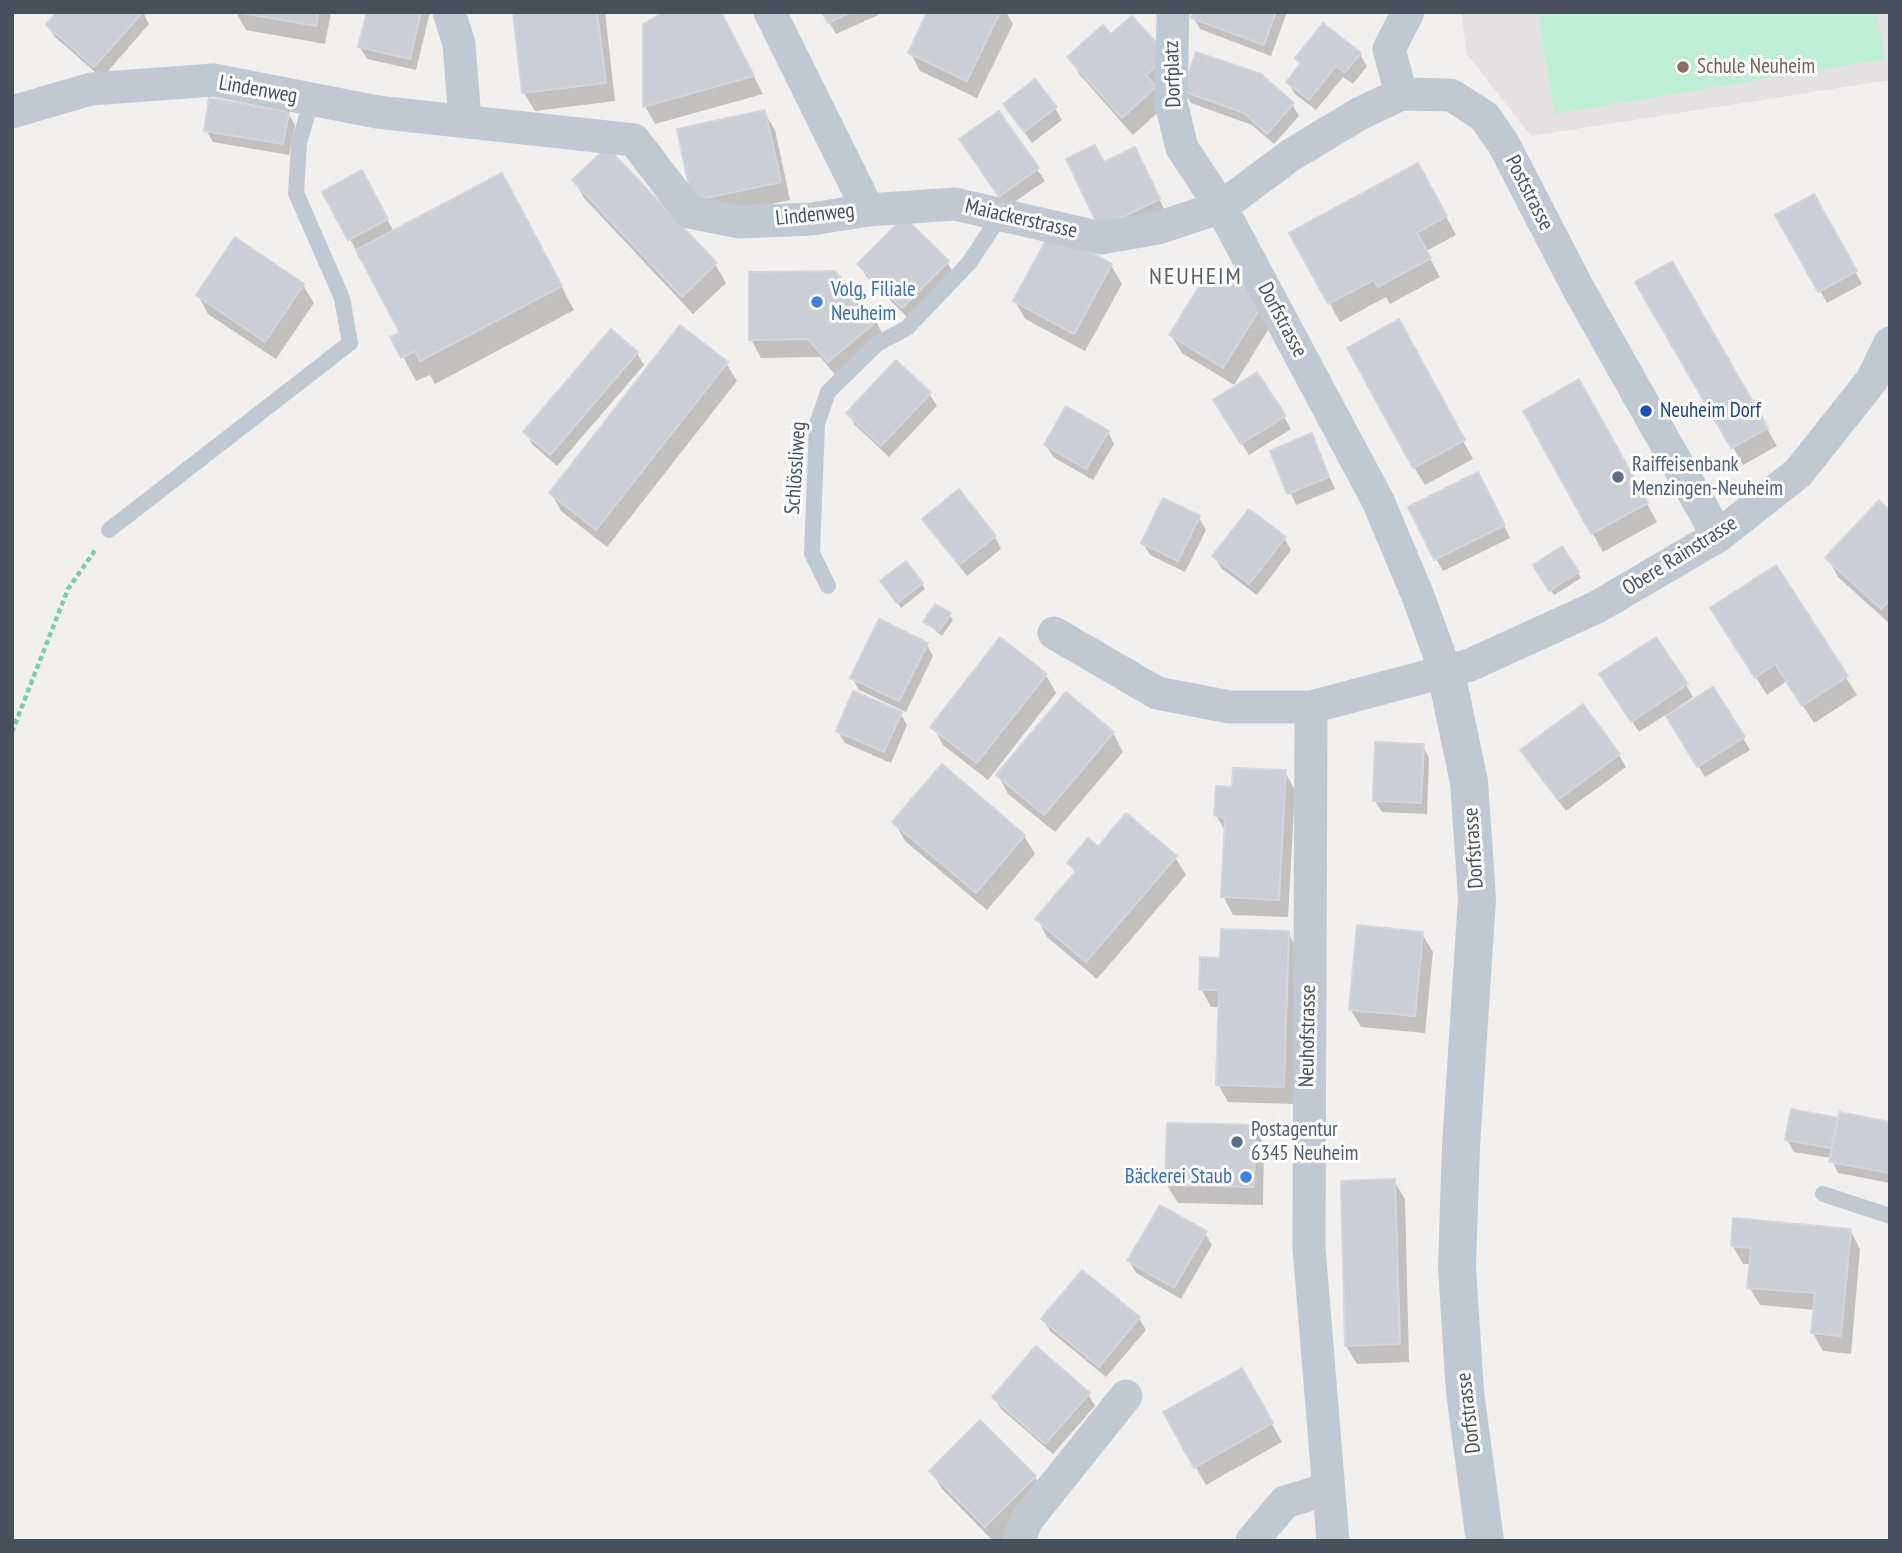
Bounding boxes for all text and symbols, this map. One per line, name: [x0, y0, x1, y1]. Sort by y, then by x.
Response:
street label: Dorfplatz: [1159, 40, 1187, 108]
place label: Schule Neuheim: [1697, 54, 1815, 80]
marker: Schule Neuheim: [1675, 59, 1691, 75]
street label: Lindenweg: [217, 71, 299, 109]
street label: Poststrasse: [1499, 151, 1559, 235]
street label: Maiackerstrasse: [962, 194, 1080, 244]
street label: Lindenweg: [774, 198, 856, 232]
district label: NEUHEIM: [1150, 263, 1242, 291]
place label: Volg, Filiale Neuheim: [831, 277, 916, 327]
street label: Dorfstrasse: [1252, 278, 1312, 362]
marker: Volg, Filiale Neuheim: [809, 294, 825, 310]
place label: Neuheim Dorf: [1660, 398, 1761, 424]
marker: Neuheim Dorf: [1638, 403, 1654, 419]
street label: Schlössliweg: [780, 421, 812, 515]
place label: Raiffeisenbank Menzingen-Neuheim: [1632, 452, 1783, 502]
marker: Raiffeisenbank Menzingen-Neuheim: [1610, 469, 1626, 485]
street label: Obere Rainstrasse: [1618, 511, 1742, 601]
street label: Dorfstrasse: [1459, 807, 1489, 889]
street label: Neuhofstrasse: [1295, 985, 1321, 1087]
place label: Postagentur 6345 Neuheim: [1251, 1117, 1358, 1167]
marker: Postagentur 6345 Neuheim: [1229, 1134, 1245, 1150]
place label: Bäckerei Staub: [1125, 1164, 1232, 1190]
marker: Bäckerei Staub: [1238, 1169, 1254, 1185]
street label: Dorfstrasse: [1452, 1371, 1486, 1455]

